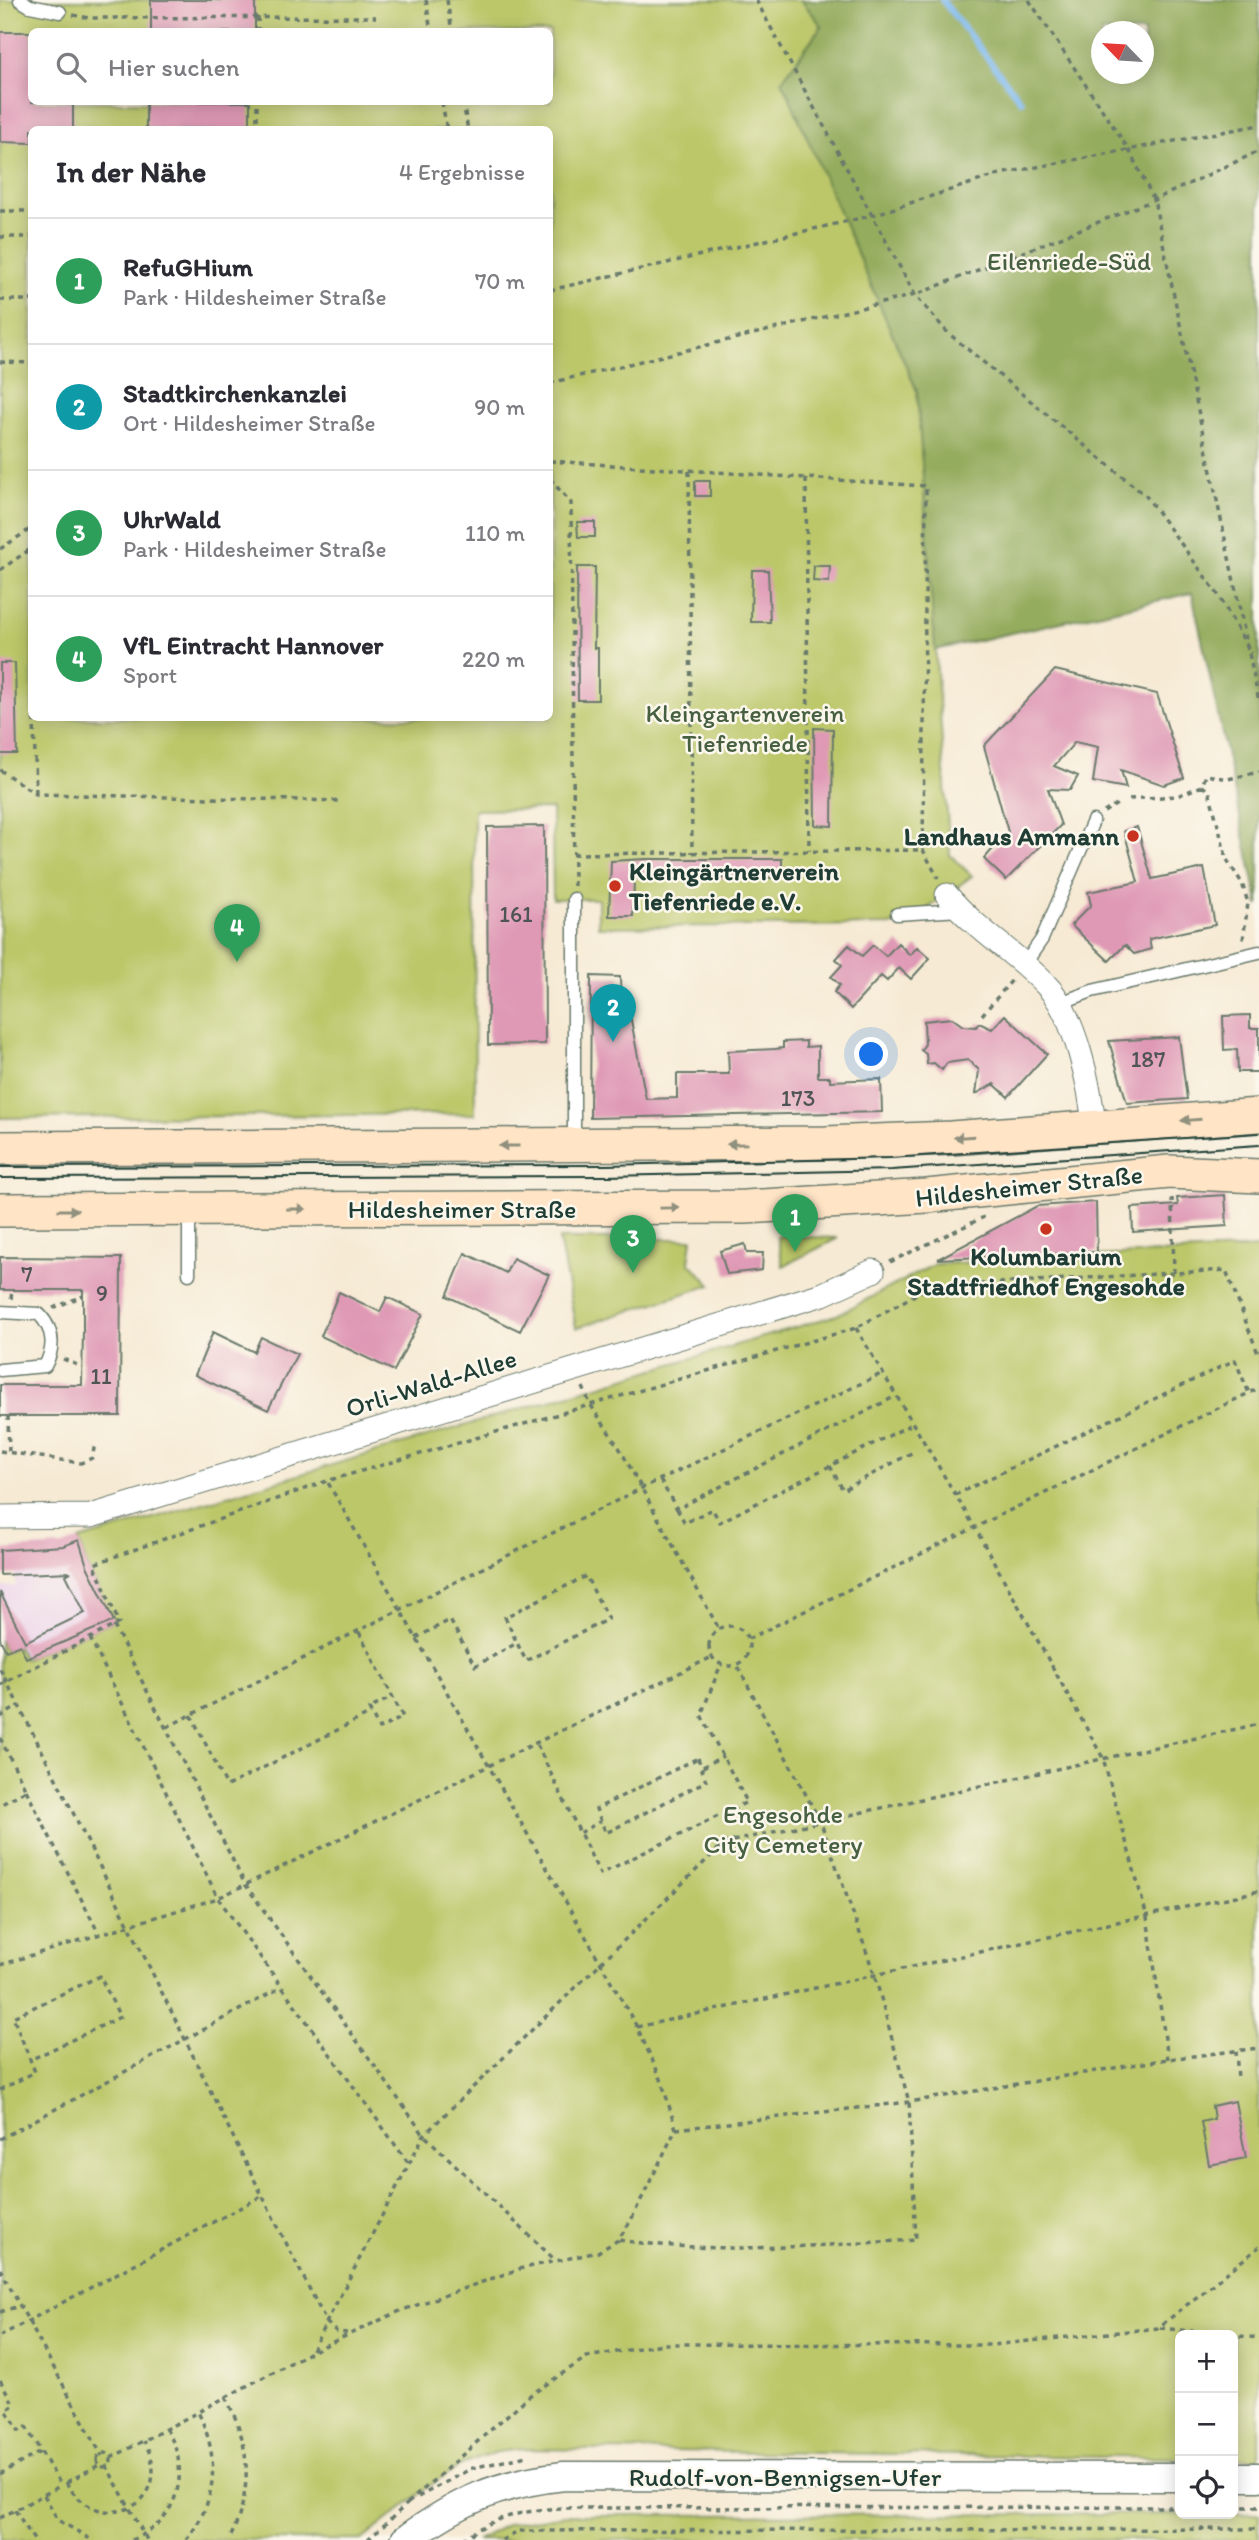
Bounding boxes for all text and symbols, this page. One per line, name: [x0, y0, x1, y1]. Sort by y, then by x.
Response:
north arrow: [1091, 21, 1154, 84]
search box: [28, 28, 553, 105]
icon: search: [52, 48, 90, 86]
text: Hier suchen: [108, 51, 240, 83]
text: In der Nähe: [56, 153, 206, 190]
text: 4 Ergebnisse: [399, 158, 525, 186]
park label: Eilenriede-Süd: [987, 245, 1151, 277]
text: RefuGHium: [123, 251, 253, 283]
text: 1: [74, 267, 84, 295]
text: 70 m: [475, 267, 525, 295]
text: Park · Hildesheimer Straße: [123, 283, 386, 311]
text: Stadtkirchenkanzlei: [123, 377, 347, 409]
text: 2: [73, 393, 85, 421]
text: 90 m: [474, 393, 525, 421]
text: Ort · Hildesheimer Straße: [123, 409, 376, 437]
text: UhrWald: [123, 503, 221, 535]
text: 3: [73, 519, 85, 547]
text: 110 m: [465, 519, 525, 547]
text: Park · Hildesheimer Straße: [123, 535, 386, 563]
text: VfL Eintracht Hannover: [123, 629, 383, 661]
text: 4: [72, 645, 86, 673]
text: 220 m: [462, 645, 525, 673]
text: Sport: [123, 661, 177, 689]
park label: Kleingartenverein Tiefenriede: [645, 697, 845, 759]
place label: Landhaus Ammann: [904, 820, 1119, 852]
marker: Landhaus Ammann: [1125, 828, 1141, 844]
place label: Kleingärtnerverein Tiefenriede e.V.: [628, 855, 839, 917]
marker: Kleingärtnerverein Tiefenriede e.V.: [607, 878, 623, 894]
house number: 161: [499, 900, 533, 928]
pin: 4: [214, 904, 260, 962]
pin: 2: [590, 984, 636, 1042]
your location: [854, 1037, 888, 1071]
house number: 187: [1131, 1045, 1165, 1073]
house number: 173: [781, 1084, 815, 1112]
one-way arrow: [1180, 1115, 1202, 1126]
one-way arrow: [953, 1132, 975, 1143]
one-way arrow: [725, 1138, 747, 1150]
one-way arrow: [498, 1140, 520, 1152]
street label: Hildesheimer Straße: [914, 1158, 1144, 1214]
street label: Hildesheimer Straße: [348, 1193, 576, 1225]
pin: 1: [772, 1194, 818, 1252]
one-way arrow: [659, 1202, 681, 1213]
one-way arrow: [285, 1203, 307, 1215]
one-way arrow: [57, 1204, 79, 1216]
pin: 3: [610, 1215, 656, 1273]
marker: Kolumbarium Stadtfriedhof Engesohde: [1038, 1221, 1054, 1237]
place label: Kolumbarium Stadtfriedhof Engesohde: [907, 1240, 1185, 1302]
house number: 7: [21, 1260, 33, 1288]
house number: 9: [96, 1279, 108, 1307]
street label: Orli-Wald-Allee: [342, 1342, 520, 1424]
house number: 11: [90, 1362, 112, 1390]
park label: Engesohde City Cemetery: [704, 1798, 862, 1860]
map controls: [1175, 2330, 1238, 2519]
button: +: [1175, 2330, 1238, 2393]
button: −: [1175, 2393, 1238, 2456]
button: locate: [1175, 2456, 1238, 2519]
street label: Rudolf-von-Bennigsen-Ufer: [629, 2461, 942, 2493]

